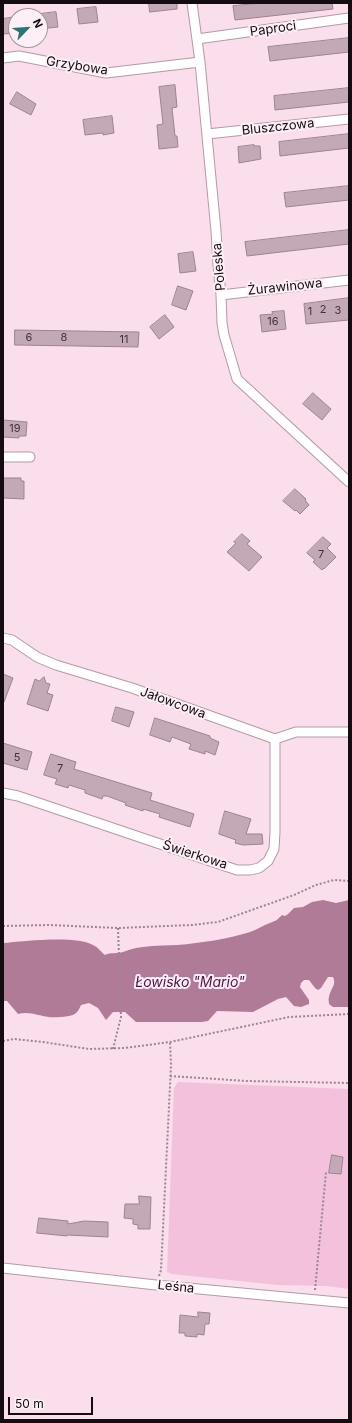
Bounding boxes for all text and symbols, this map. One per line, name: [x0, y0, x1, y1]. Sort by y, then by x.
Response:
north arrow: [8, 8, 48, 48]
text: N: [30, 17, 46, 30]
street label: Paproci: [249, 18, 297, 40]
street label: Grzybowa: [45, 53, 109, 79]
street label: Bluszczowa: [241, 115, 315, 139]
street label: Poleska: [209, 242, 229, 292]
street label: Żurawinowa: [247, 275, 323, 299]
house number: 2: [320, 303, 326, 317]
house number: 3: [335, 304, 341, 318]
house number: 1: [308, 305, 312, 319]
house number: 16: [267, 315, 279, 329]
house number: 6: [26, 331, 32, 345]
house number: 8: [61, 331, 67, 345]
house number: 11: [120, 333, 128, 347]
house number: 19: [9, 422, 21, 436]
house number: 7: [318, 548, 324, 562]
street label: Jałowcowa: [138, 684, 208, 722]
house number: 5: [14, 751, 20, 765]
house number: 7: [57, 762, 63, 776]
street label: Świerkowa: [161, 837, 229, 873]
water label: Łowisko "Mario": [135, 975, 245, 991]
street label: Leśna: [157, 1277, 195, 1297]
scale bar: [10, 1389, 95, 1415]
text: 50 m: [15, 1396, 44, 1411]

